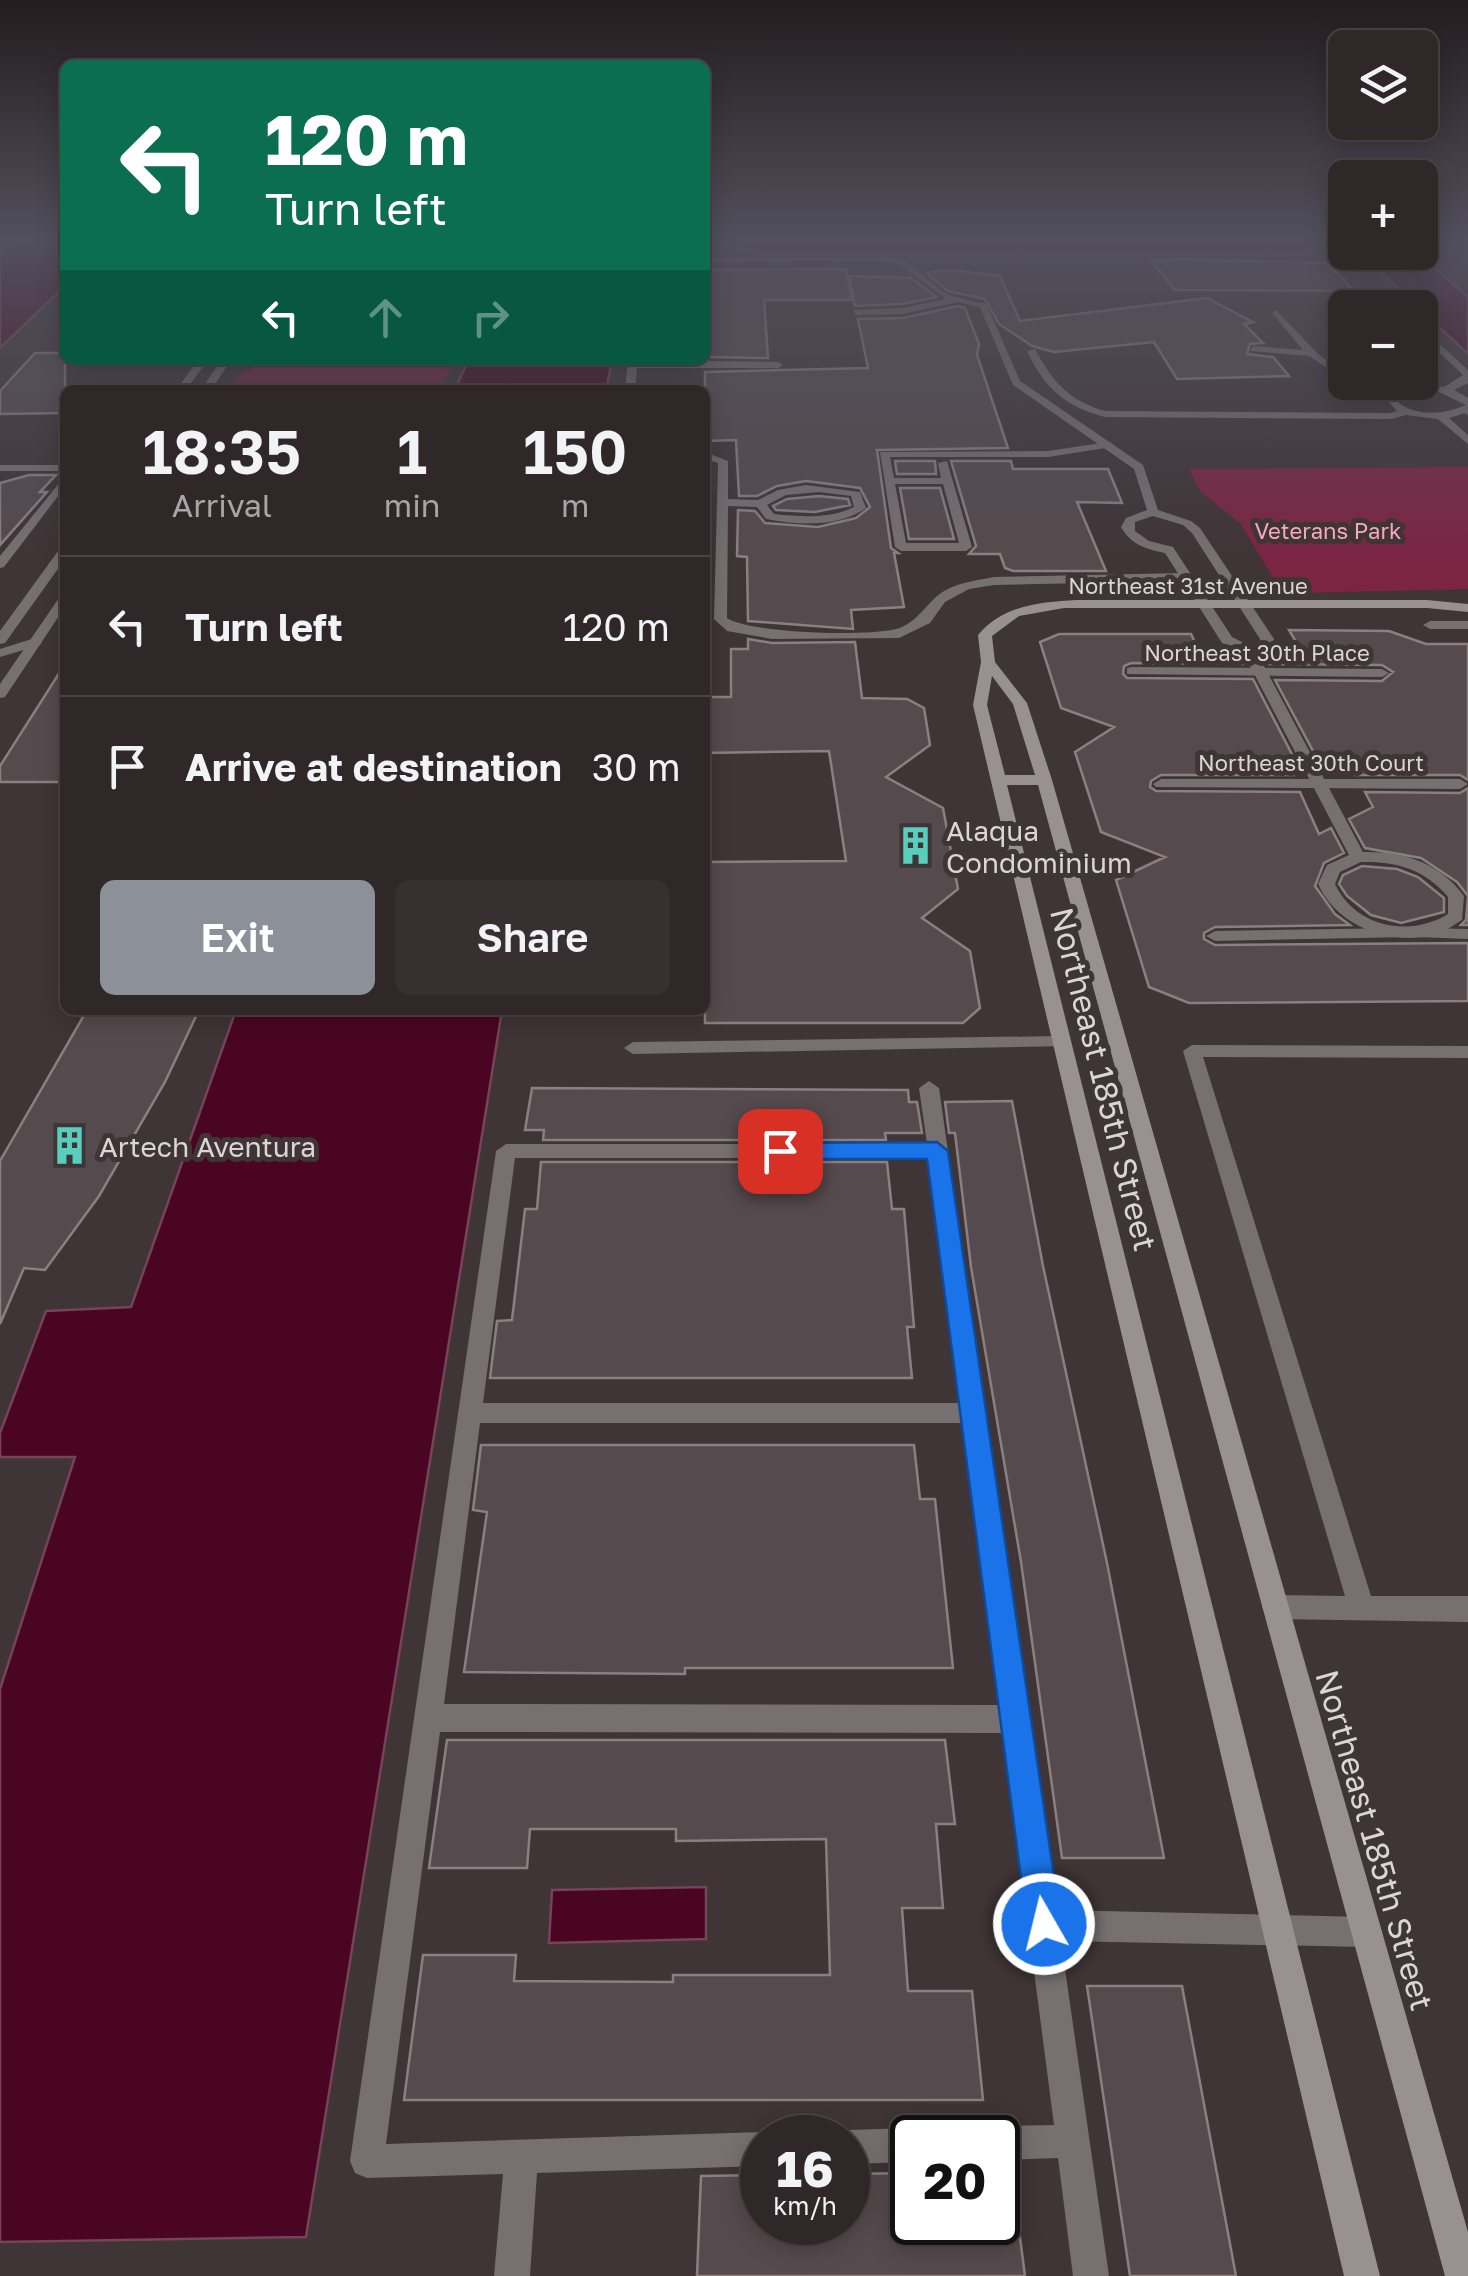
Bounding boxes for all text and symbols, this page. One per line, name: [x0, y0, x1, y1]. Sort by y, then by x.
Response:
map controls: [1328, 30, 1438, 400]
button: layers: [1328, 30, 1438, 140]
text: 120 m: [265, 96, 468, 180]
icon: left: [100, 100, 230, 230]
button: +: [1328, 160, 1438, 270]
text: Turn left: [265, 181, 447, 235]
icon: left: [253, 290, 308, 345]
icon: ahead: [358, 290, 413, 345]
icon: right: [463, 290, 518, 345]
button: −: [1328, 290, 1438, 400]
text: 18:35: [143, 415, 301, 487]
text: 1: [397, 415, 427, 487]
text: 150: [523, 415, 627, 487]
text: Arrival: [172, 486, 272, 524]
text: min: [384, 486, 440, 524]
text: m: [561, 486, 589, 524]
park label: Veterans Park: [1255, 517, 1401, 544]
street label: Northeast 31st Avenue: [1068, 572, 1308, 599]
icon: left: [100, 599, 155, 654]
text: Turn left: [185, 604, 343, 649]
text: 120 m: [563, 604, 670, 649]
street label: Northeast 30th Place: [1144, 639, 1370, 666]
icon: arrive: [100, 739, 155, 794]
text: Arrive at destination: [185, 744, 562, 789]
text: 30 m: [592, 744, 681, 789]
street label: Northeast 30th Court: [1198, 749, 1424, 776]
place label: Alaqua Condominium: [946, 814, 1132, 879]
building icon: Alaqua Condominium: [895, 825, 937, 867]
button: Exit: [100, 880, 375, 995]
button: Share: [395, 880, 670, 995]
street label: Northeast 185th Street: [1043, 903, 1165, 1255]
pin: [738, 1109, 823, 1194]
icon: arrive: [753, 1124, 808, 1179]
building icon: Artech Aventura: [48, 1125, 90, 1167]
place label: Artech Aventura: [99, 1130, 316, 1163]
street label: Northeast 185th Street: [1308, 1665, 1442, 2015]
position arrow: [992, 1872, 1096, 1976]
speed limit sign: 20: [890, 2115, 1020, 2245]
text: 16: [776, 2138, 834, 2198]
text: km/h: [773, 2190, 837, 2221]

